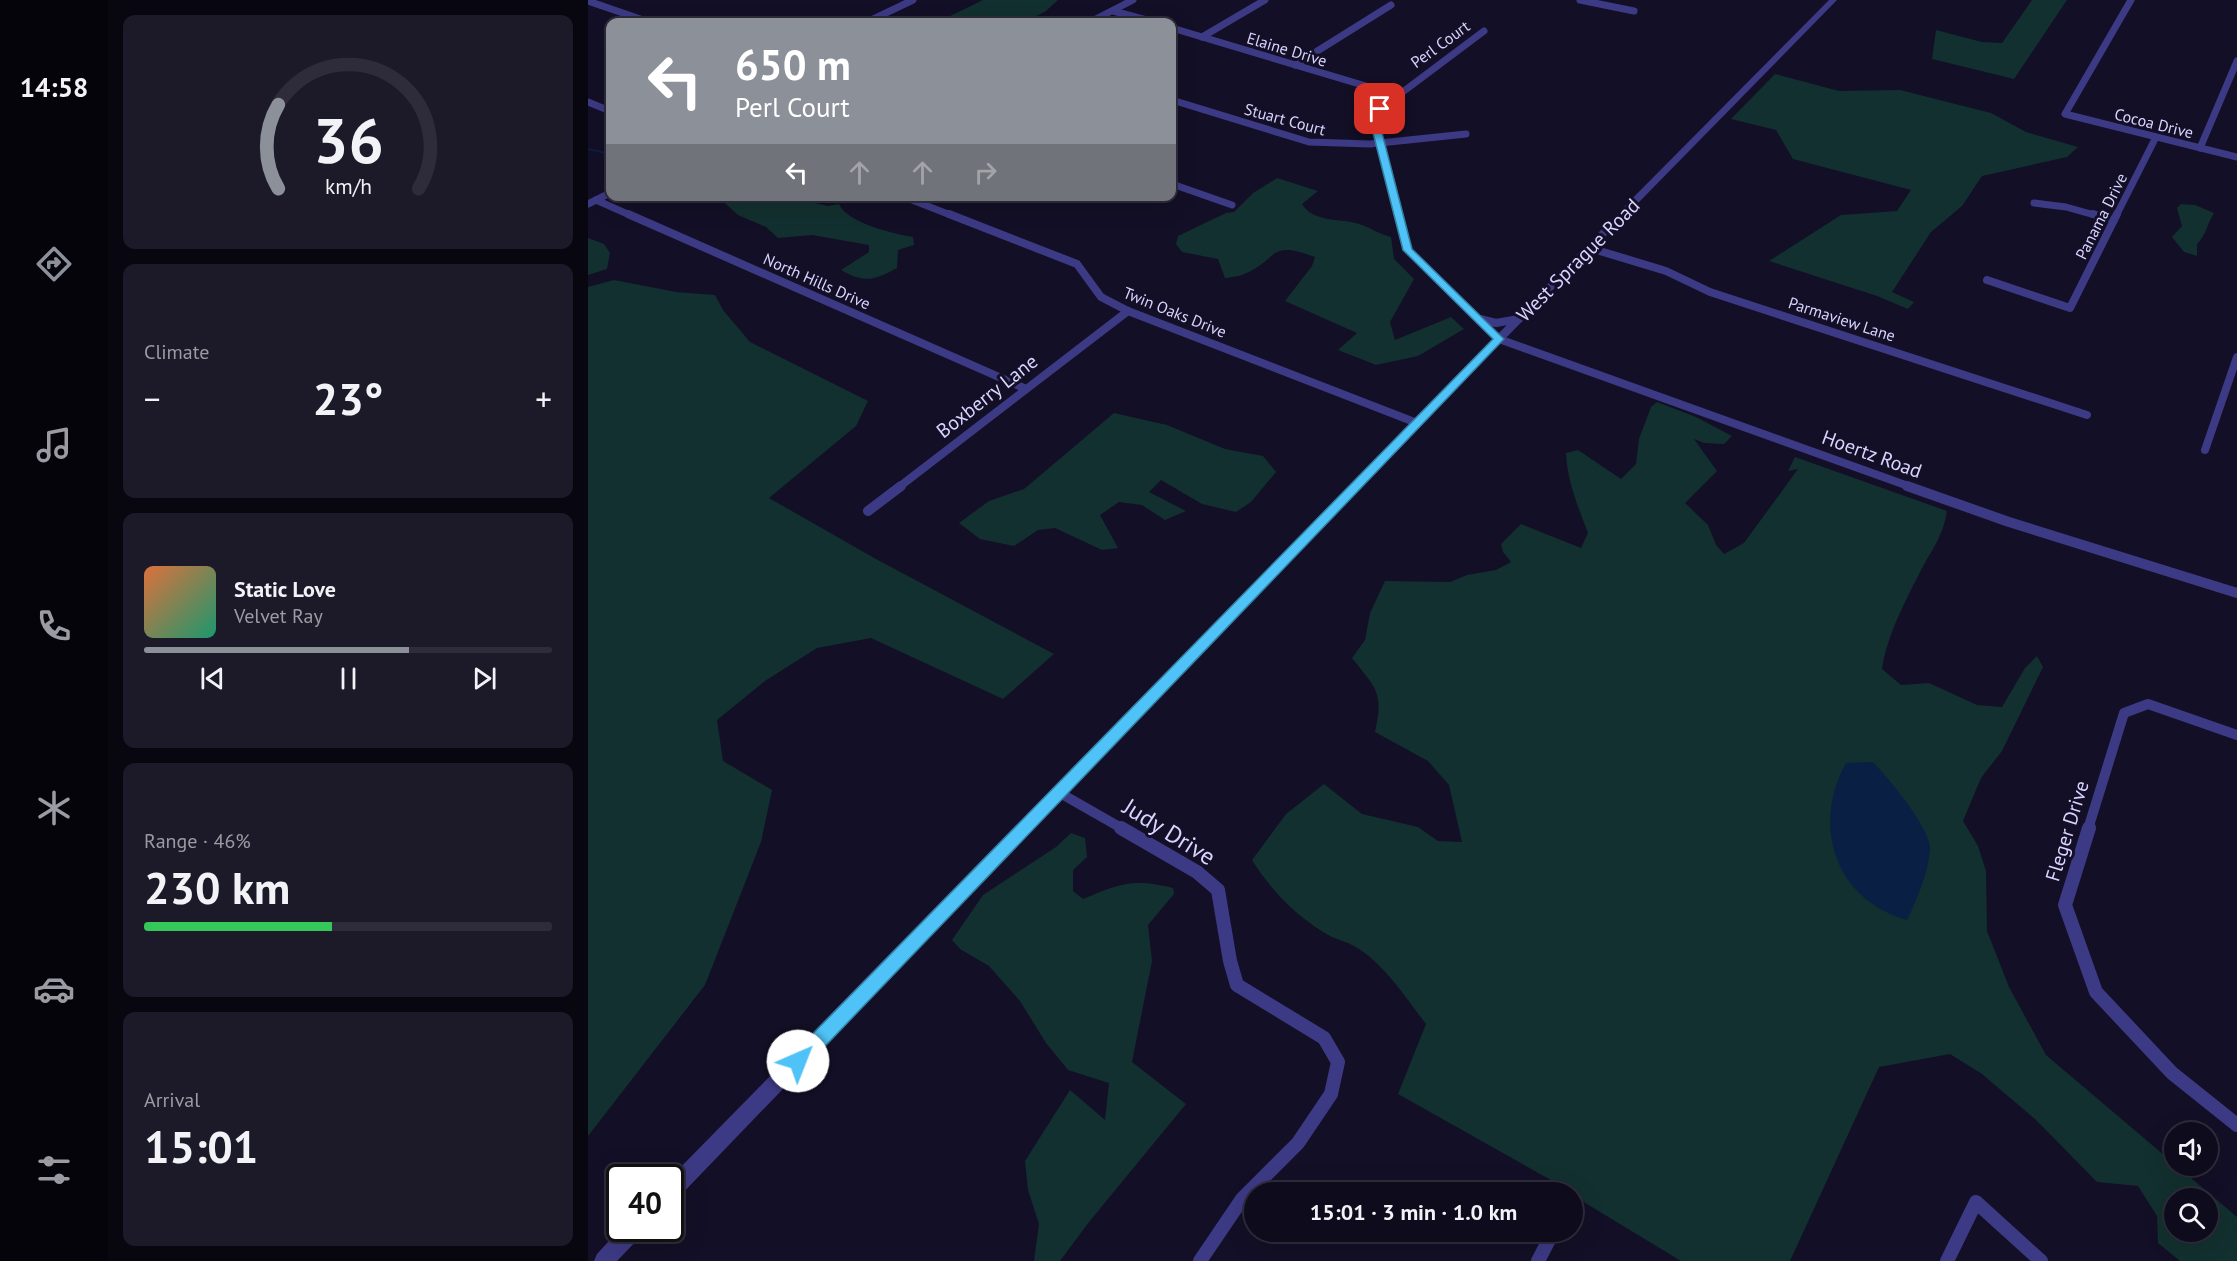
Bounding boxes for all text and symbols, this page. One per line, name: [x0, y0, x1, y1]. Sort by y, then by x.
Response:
street label: Perl Court: [1407, 16, 1474, 72]
street label: Elaine Drive: [1245, 27, 1329, 71]
text: 650 m: [735, 37, 851, 92]
icon: left: [636, 42, 714, 120]
text: 14:58: [20, 70, 88, 104]
pin: [1354, 83, 1405, 134]
text: Perl Court: [735, 90, 850, 124]
icon: arrive: [1363, 92, 1396, 125]
text: 36: [313, 99, 383, 180]
street label: Stuart Court: [1242, 99, 1328, 140]
street label: Cocoa Drive: [2112, 104, 2196, 142]
icon: left: [780, 156, 813, 189]
icon: ahead: [843, 156, 876, 189]
icon: ahead: [906, 156, 939, 189]
icon: right: [969, 156, 1002, 189]
street label: Panama Drive: [2071, 170, 2131, 262]
text: km/h: [324, 172, 371, 200]
street label: West Sprague Road: [1511, 193, 1645, 327]
icon: directions: [33, 243, 75, 285]
street label: North Hills Drive: [760, 248, 874, 314]
street label: Twin Oaks Drive: [1121, 282, 1229, 342]
street label: Parmaview Lane: [1786, 292, 1898, 346]
text: Climate: [144, 339, 210, 365]
street label: Boxberry Lane: [931, 348, 1043, 444]
text: 23°: [313, 369, 383, 427]
text: −: [144, 377, 161, 420]
text: +: [535, 377, 552, 420]
icon: music: [33, 424, 75, 466]
street label: Hoertz Road: [1818, 424, 1926, 484]
text: Static Love: [234, 575, 336, 603]
text: Velvet Ray: [234, 603, 323, 629]
icon: phone: [33, 605, 75, 647]
icon: previous: [196, 662, 229, 695]
icon: pause: [332, 662, 365, 695]
icon: next: [468, 662, 501, 695]
street label: Fleger Drive: [2039, 777, 2095, 885]
icon: climate: [33, 787, 75, 829]
street label: Judy Drive: [1116, 791, 1221, 872]
text: Range · 46%: [144, 828, 251, 854]
text: 230 km: [144, 858, 290, 916]
icon: car: [33, 968, 75, 1010]
position arrow: [766, 1029, 830, 1093]
text: Arrival: [144, 1087, 200, 1113]
text: 15:01: [144, 1117, 258, 1175]
map controls: [2164, 1122, 2218, 1242]
button: sound: [2164, 1122, 2218, 1176]
icon: filters: [33, 1149, 75, 1191]
speed limit sign: 40: [606, 1164, 684, 1242]
button: search: [2164, 1188, 2218, 1242]
text: 15:01 · 3 min · 1.0 km: [1310, 1198, 1517, 1226]

